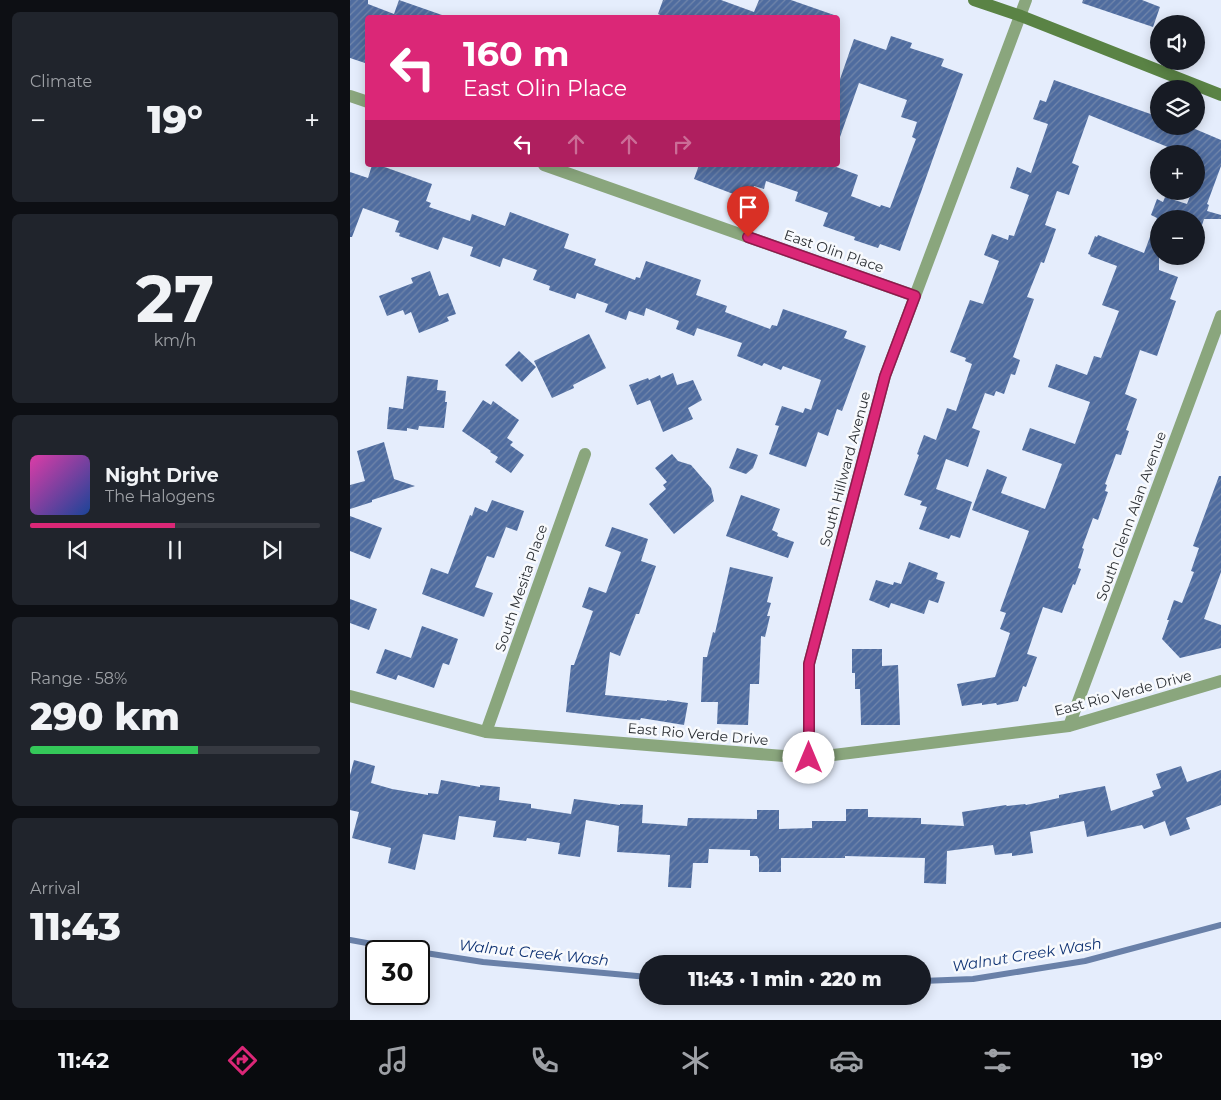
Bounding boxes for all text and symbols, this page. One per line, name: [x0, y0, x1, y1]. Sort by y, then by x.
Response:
map controls: [1150, 15, 1205, 265]
button: sound: [1150, 15, 1205, 70]
text: 160 m: [463, 32, 569, 75]
icon: left: [380, 35, 445, 100]
text: Climate: [30, 72, 92, 91]
text: East Olin Place: [463, 75, 627, 102]
button: layers: [1150, 80, 1205, 135]
text: 19°: [147, 96, 203, 143]
text: −: [30, 103, 46, 137]
text: +: [304, 103, 320, 137]
icon: left: [509, 130, 537, 158]
icon: ahead: [562, 130, 590, 158]
icon: ahead: [615, 130, 643, 158]
icon: right: [668, 130, 696, 158]
button: +: [1150, 145, 1205, 200]
pin: [727, 186, 769, 237]
icon: arrive: [734, 193, 762, 221]
button: −: [1150, 210, 1205, 265]
street label: East Olin Place: [782, 225, 886, 277]
text: 27: [136, 259, 214, 338]
text: km/h: [154, 331, 196, 350]
street label: South Hillward Avenue: [816, 389, 874, 549]
street label: South Glenn Alan Avenue: [1092, 429, 1170, 603]
text: Night Drive: [105, 464, 219, 487]
text: The Halogens: [105, 487, 215, 506]
street label: South Mesita Place: [491, 522, 551, 654]
icon: previous: [64, 536, 92, 564]
icon: pause: [161, 536, 189, 564]
icon: next: [258, 536, 286, 564]
street label: East Rio Verde Drive: [1052, 666, 1194, 720]
text: Range · 58%: [30, 669, 127, 688]
text: 290 km: [30, 693, 180, 740]
street label: East Rio Verde Drive: [627, 719, 769, 749]
position arrow: [782, 731, 834, 783]
text: Arrival: [30, 879, 80, 898]
text: 11:43: [30, 903, 121, 950]
water label: Walnut Creek Wash: [951, 933, 1103, 976]
water label: Walnut Creek Wash: [458, 935, 610, 970]
speed limit sign: 30: [365, 940, 430, 1005]
text: 11:43 · 1 min · 220 m: [688, 968, 882, 991]
icon: directions: [225, 1043, 260, 1078]
icon: music: [376, 1043, 411, 1078]
icon: phone: [527, 1043, 562, 1078]
icon: climate: [678, 1043, 713, 1078]
icon: car: [829, 1043, 864, 1078]
icon: filters: [980, 1043, 1015, 1078]
text: 11:42: [58, 1047, 109, 1074]
text: 19°: [1131, 1047, 1163, 1074]

